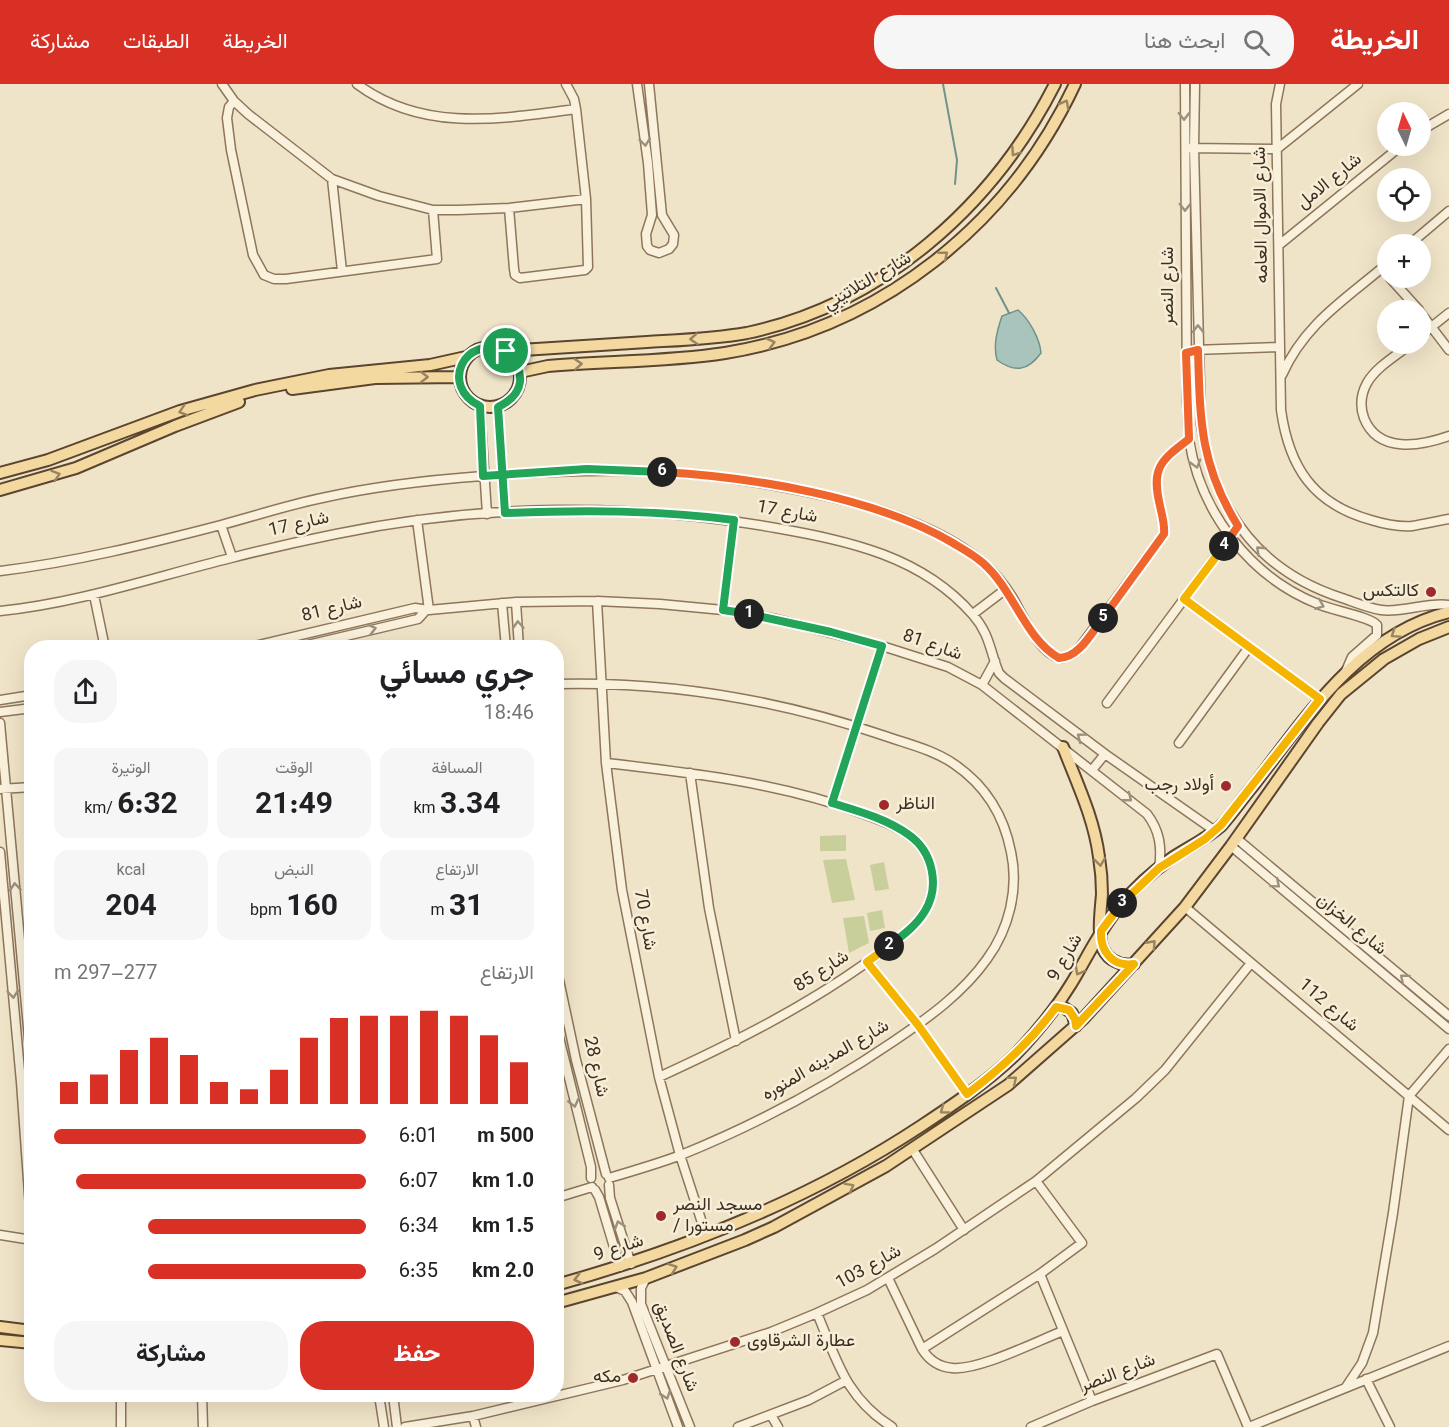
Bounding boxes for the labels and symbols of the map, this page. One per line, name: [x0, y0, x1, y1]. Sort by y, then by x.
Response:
one-way arrow: [1058, 100, 1070, 111]
north arrow: [1377, 102, 1431, 156]
one-way arrow: [1178, 112, 1191, 121]
one-way arrow: [639, 137, 651, 146]
one-way arrow: [1011, 146, 1022, 157]
street label: شارع الاموال العامه: [1247, 146, 1277, 284]
street label: شارع الامل: [1291, 147, 1369, 217]
one-way arrow: [1179, 203, 1191, 212]
street label: شارع التلاتيني: [819, 245, 917, 319]
street label: شارع النصر: [1155, 247, 1183, 326]
one-way arrow: [937, 251, 948, 262]
one-way arrow: [1192, 324, 1204, 333]
pin: [480, 325, 531, 376]
one-way arrow: [689, 333, 698, 346]
one-way arrow: [766, 337, 776, 350]
one-way arrow: [573, 358, 583, 371]
one-way arrow: [420, 371, 429, 383]
one-way arrow: [178, 404, 189, 416]
pin: 6: [647, 457, 677, 487]
one-way arrow: [1189, 458, 1201, 469]
one-way arrow: [50, 470, 61, 482]
street label: شارع 17: [754, 494, 820, 532]
street label: شارع 17: [266, 504, 332, 546]
pin: 4: [1209, 531, 1239, 561]
one-way arrow: [1256, 546, 1267, 557]
place label: كالتكس: [1363, 578, 1419, 606]
marker: كالتكس: [1424, 585, 1438, 599]
street label: شارع 81: [299, 589, 365, 631]
one-way arrow: [1314, 598, 1325, 610]
pin: 1: [734, 599, 764, 629]
pin: 5: [1088, 603, 1118, 633]
one-way arrow: [511, 621, 524, 630]
one-way arrow: [367, 623, 377, 636]
street label: شارع 81: [898, 623, 966, 669]
one-way arrow: [1391, 627, 1402, 638]
one-way arrow: [1077, 733, 1088, 744]
place label: أولاد رجب: [1145, 772, 1214, 800]
marker: أولاد رجب: [1219, 779, 1233, 793]
one-way arrow: [1121, 790, 1132, 801]
place label: الناظر: [895, 791, 935, 819]
marker: الناظر: [877, 798, 891, 812]
one-way arrow: [1093, 858, 1105, 867]
one-way arrow: [1269, 876, 1280, 887]
one-way arrow: [9, 883, 22, 892]
street label: شارع 70: [625, 887, 663, 953]
street label: شارع الخزان: [1310, 887, 1392, 963]
pin: 3: [1107, 888, 1137, 918]
street label: شارع 9: [1041, 929, 1091, 987]
pin: 2: [874, 931, 904, 961]
one-way arrow: [1145, 940, 1156, 951]
street label: شارع 85: [789, 944, 855, 1000]
one-way arrow: [1074, 965, 1086, 976]
street label: شارع 112: [1292, 972, 1364, 1040]
one-way arrow: [1400, 974, 1411, 985]
one-way arrow: [6, 989, 19, 999]
street label: شارع المدينه المنوره: [757, 1013, 895, 1109]
street label: شارع 28: [574, 1034, 616, 1100]
one-way arrow: [1006, 1077, 1017, 1088]
one-way arrow: [567, 1098, 580, 1108]
one-way arrow: [940, 1103, 951, 1114]
one-way arrow: [844, 1183, 854, 1194]
place label: مسجد النصر / مستورا: [672, 1192, 762, 1241]
marker: مسجد النصر / مستورا: [654, 1209, 668, 1223]
one-way arrow: [613, 1220, 626, 1231]
street label: شارع 9: [590, 1228, 648, 1270]
street label: شارع 103: [831, 1238, 907, 1298]
one-way arrow: [667, 1262, 678, 1275]
one-way arrow: [573, 1271, 583, 1284]
street label: شارع الصديق: [645, 1298, 705, 1396]
place label: عطارة الشرقاوى: [747, 1328, 855, 1356]
marker: عطارة الشرقاوى: [728, 1335, 742, 1349]
street label: شارع النصر: [1075, 1347, 1160, 1402]
place label: مكه: [593, 1364, 621, 1392]
marker: مكه: [626, 1371, 640, 1385]
one-way arrow: [658, 1389, 671, 1400]

